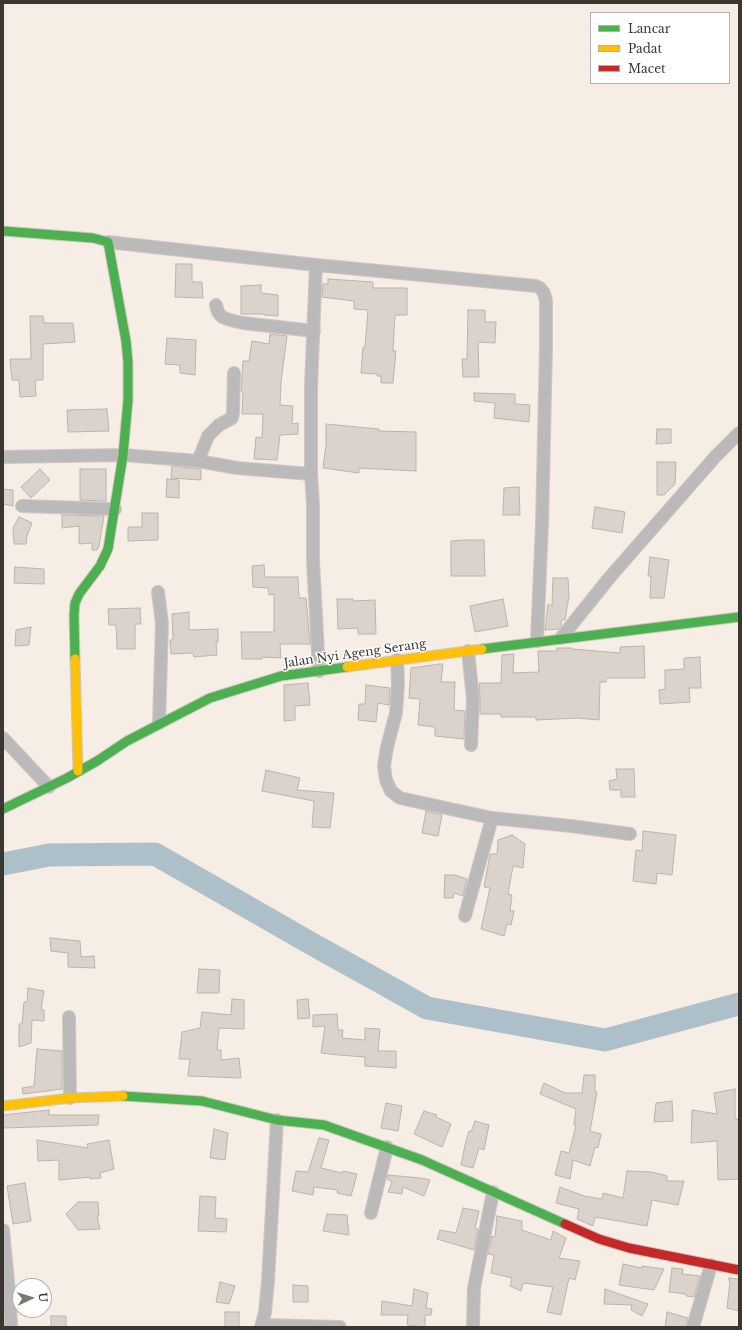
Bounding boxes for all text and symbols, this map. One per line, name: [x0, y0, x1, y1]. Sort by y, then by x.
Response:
legend: [590, 12, 730, 84]
text: Lancar: [628, 21, 670, 36]
text: Padat: [628, 41, 662, 56]
text: Macet: [628, 61, 666, 76]
street label: Jalan Nyi Ageng Serang: [283, 637, 427, 671]
north arrow: [12, 1278, 52, 1318]
text: U: [36, 1292, 50, 1303]

